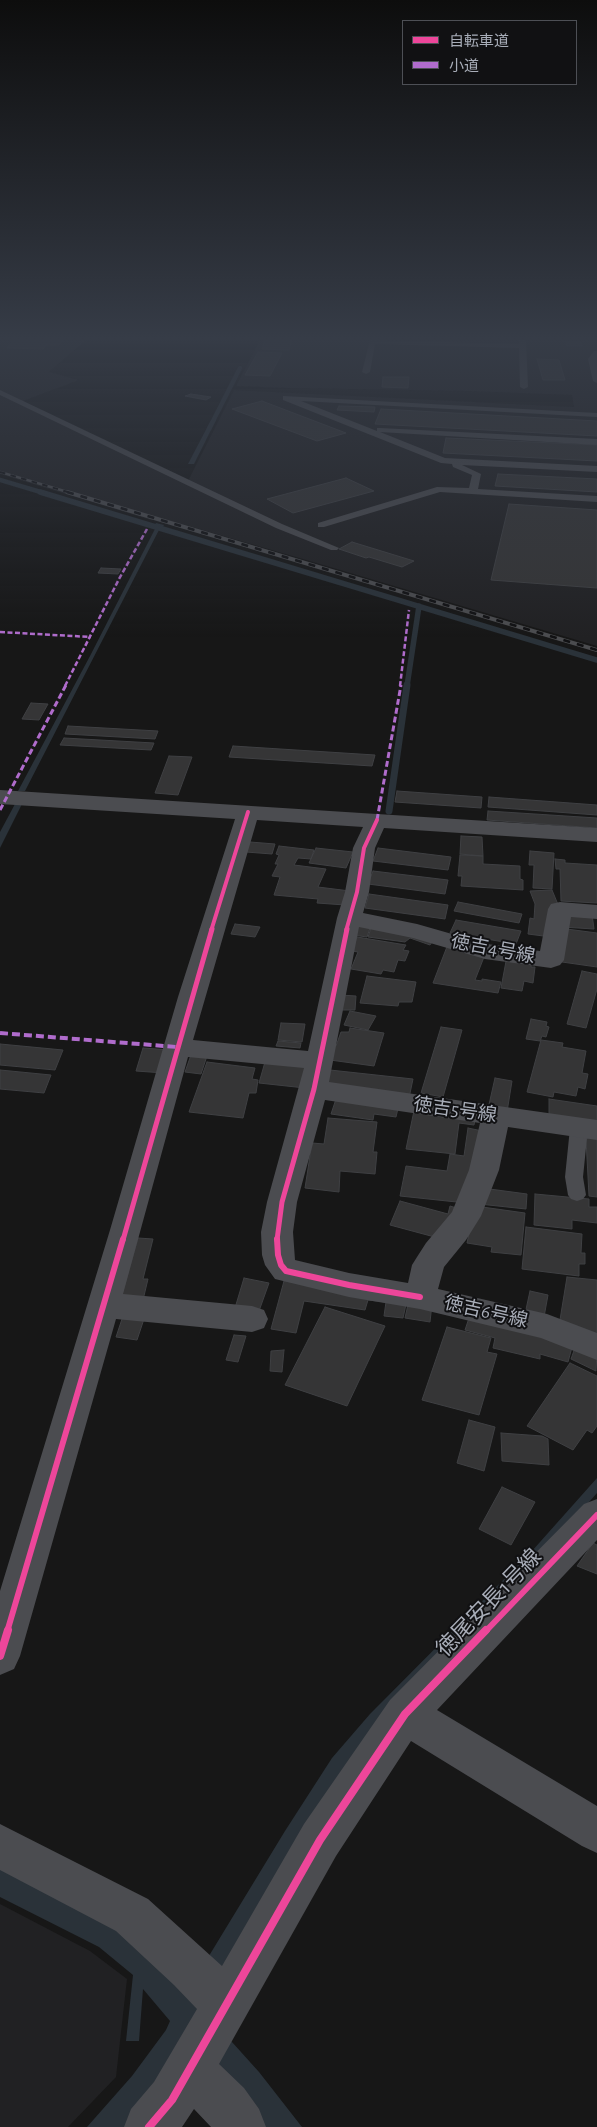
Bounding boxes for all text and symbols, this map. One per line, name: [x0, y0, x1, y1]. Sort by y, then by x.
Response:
legend: [402, 20, 577, 85]
text: 自転車道: [449, 34, 509, 49]
text: 小道: [449, 59, 479, 74]
street label: 徳吉4号線: [449, 930, 537, 968]
street label: 徳吉5号線: [412, 1093, 498, 1127]
street label: 徳吉6号線: [442, 1291, 530, 1333]
street label: 徳尾安長1号線: [431, 1544, 547, 1662]

